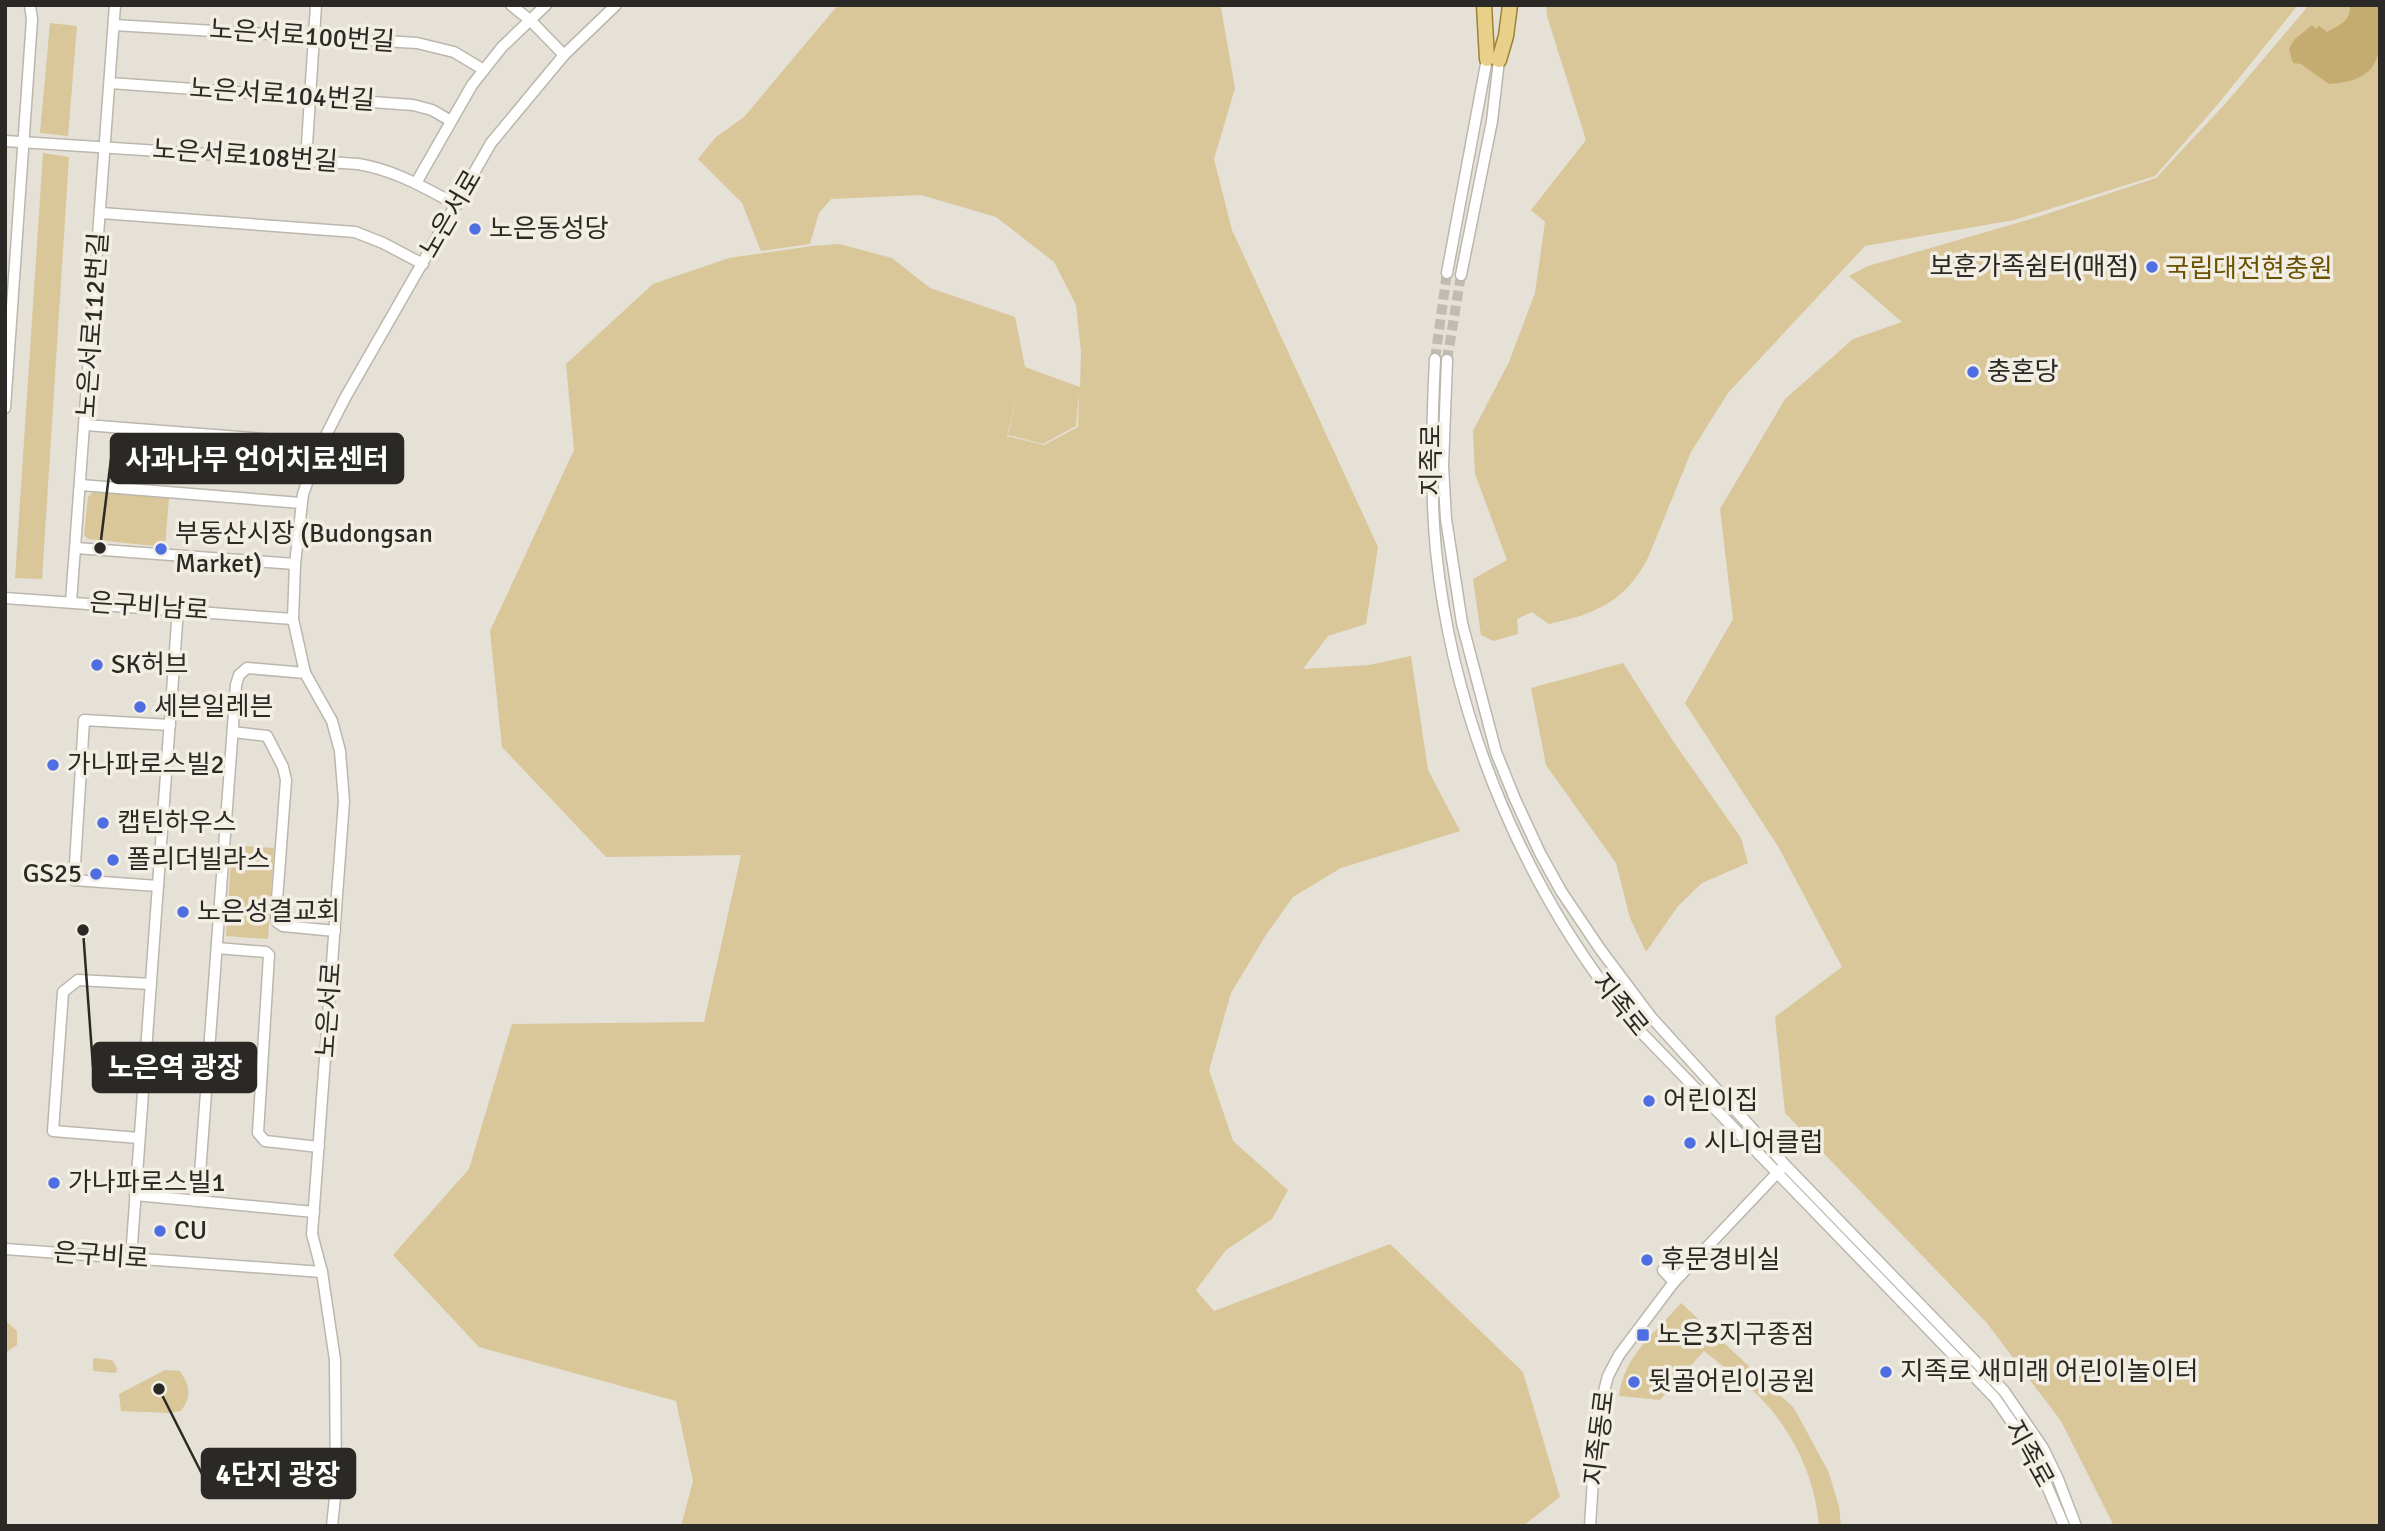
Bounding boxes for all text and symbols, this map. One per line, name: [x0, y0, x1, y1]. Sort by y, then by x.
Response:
street label: 노은서로100번길: [208, 14, 396, 58]
street label: 노은서로104번길: [188, 73, 376, 117]
street label: 노은서로108번길: [151, 134, 339, 178]
street label: 노은서로: [413, 165, 489, 263]
place label: 노은동성당: [489, 213, 609, 245]
marker: 노은동성당: [467, 221, 483, 237]
street label: 노은서로112번길: [71, 231, 115, 419]
place label: 보훈가족쉼터(매점): [1929, 251, 2138, 283]
park label: 국립대전현충원: [2165, 253, 2333, 285]
marker: 보훈가족쉼터(매점): [2144, 259, 2160, 275]
place label: 충혼당: [1987, 356, 2059, 388]
marker: 충혼당: [1965, 364, 1981, 380]
street label: 지족로: [1416, 424, 1448, 496]
callout: 사과나무 언어치료센터: [111, 434, 403, 483]
text: 사과나무 언어치료센터: [125, 443, 389, 477]
place label: 부동산시장 (Budongsan Market): [175, 518, 433, 580]
marker: 부동산시장 (Budongsan Market): [153, 541, 169, 557]
street label: 은구비남로: [88, 587, 210, 627]
place label: SK허브: [111, 649, 189, 681]
marker: SK허브: [89, 657, 105, 673]
place label: 세븐일레븐: [154, 691, 274, 723]
marker: 세븐일레븐: [132, 699, 148, 715]
place label: 가나파로스빌2: [67, 749, 225, 781]
marker: 가나파로스빌2: [45, 757, 61, 773]
place label: 캡틴하우스: [117, 807, 237, 839]
marker: 캡틴하우스: [95, 815, 111, 831]
place label: 폴리더빌라스: [127, 844, 271, 876]
marker: 폴리더빌라스: [105, 852, 121, 868]
place label: GS25: [23, 858, 82, 890]
marker: GS25: [88, 866, 104, 882]
place label: 노은성결교회: [197, 896, 341, 928]
marker: 노은성결교회: [175, 904, 191, 920]
street label: 노은서로: [310, 961, 348, 1059]
street label: 지족로: [1585, 967, 1655, 1043]
callout: 노은역 광장: [93, 1043, 256, 1092]
text: 노은역 광장: [108, 1051, 242, 1085]
place label: 어린이집: [1663, 1085, 1759, 1117]
marker: 어린이집: [1641, 1093, 1657, 1109]
place label: 시니어클럽: [1704, 1127, 1824, 1159]
marker: 시니어클럽: [1682, 1135, 1698, 1151]
place label: 가나파로스빌1: [68, 1167, 226, 1199]
marker: 가나파로스빌1: [46, 1175, 62, 1191]
place label: CU: [174, 1215, 207, 1247]
marker: CU: [152, 1223, 168, 1239]
street label: 은구비로: [52, 1237, 150, 1275]
place label: 후문경비실: [1661, 1244, 1781, 1276]
marker: 후문경비실: [1639, 1252, 1655, 1268]
place label: 노은3지구종점: [1657, 1319, 1815, 1351]
marker: 노은3지구종점: [1635, 1327, 1651, 1343]
place label: 지족로 새미래 어린이놀이터: [1900, 1356, 2198, 1388]
marker: 지족로 새미래 어린이놀이터: [1878, 1364, 1894, 1380]
place label: 뒷골어린이공원: [1648, 1366, 1815, 1398]
marker: 뒷골어린이공원: [1626, 1374, 1642, 1390]
street label: 지족동로: [1578, 1389, 1622, 1487]
street label: 지족로: [1998, 1415, 2060, 1493]
callout: 4단지 광장: [202, 1449, 355, 1498]
text: 4단지 광장: [216, 1458, 340, 1492]

